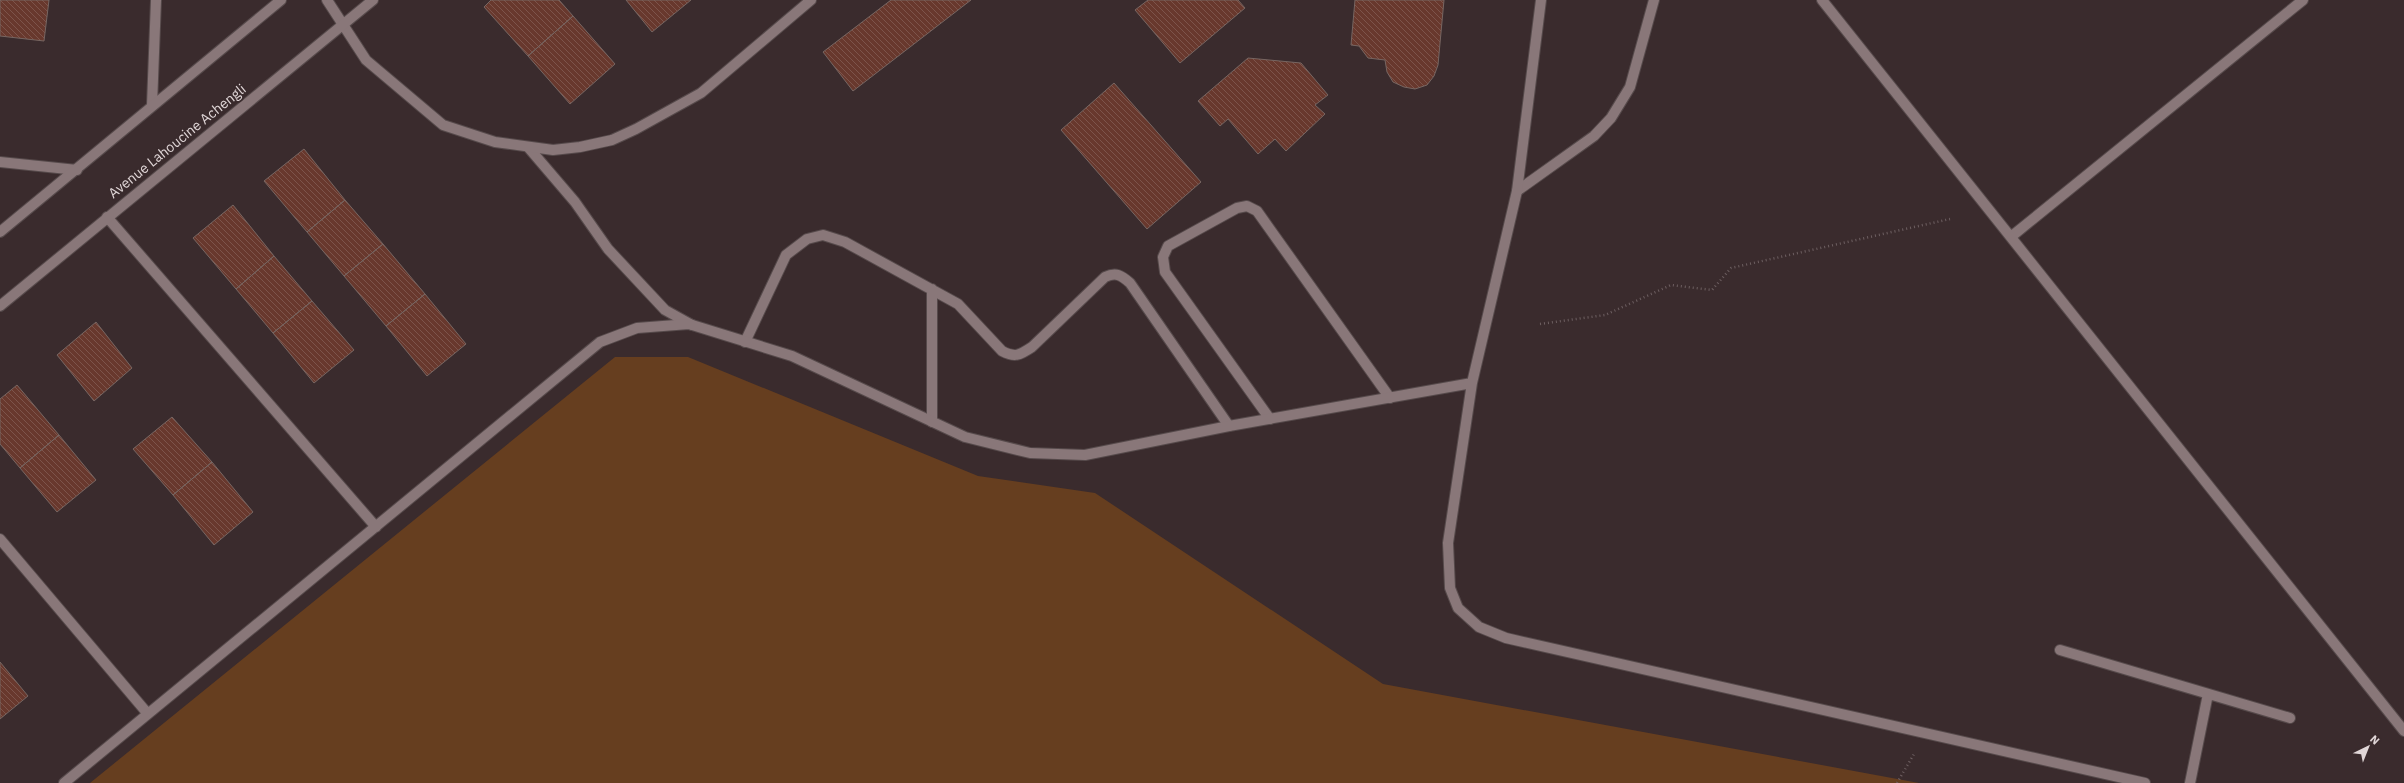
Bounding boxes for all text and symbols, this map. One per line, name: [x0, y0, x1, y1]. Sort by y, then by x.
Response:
street label: Avenue Lahoucine Achengli: [104, 80, 250, 202]
north arrow: [2348, 727, 2388, 767]
text: N: [2367, 732, 2383, 748]

